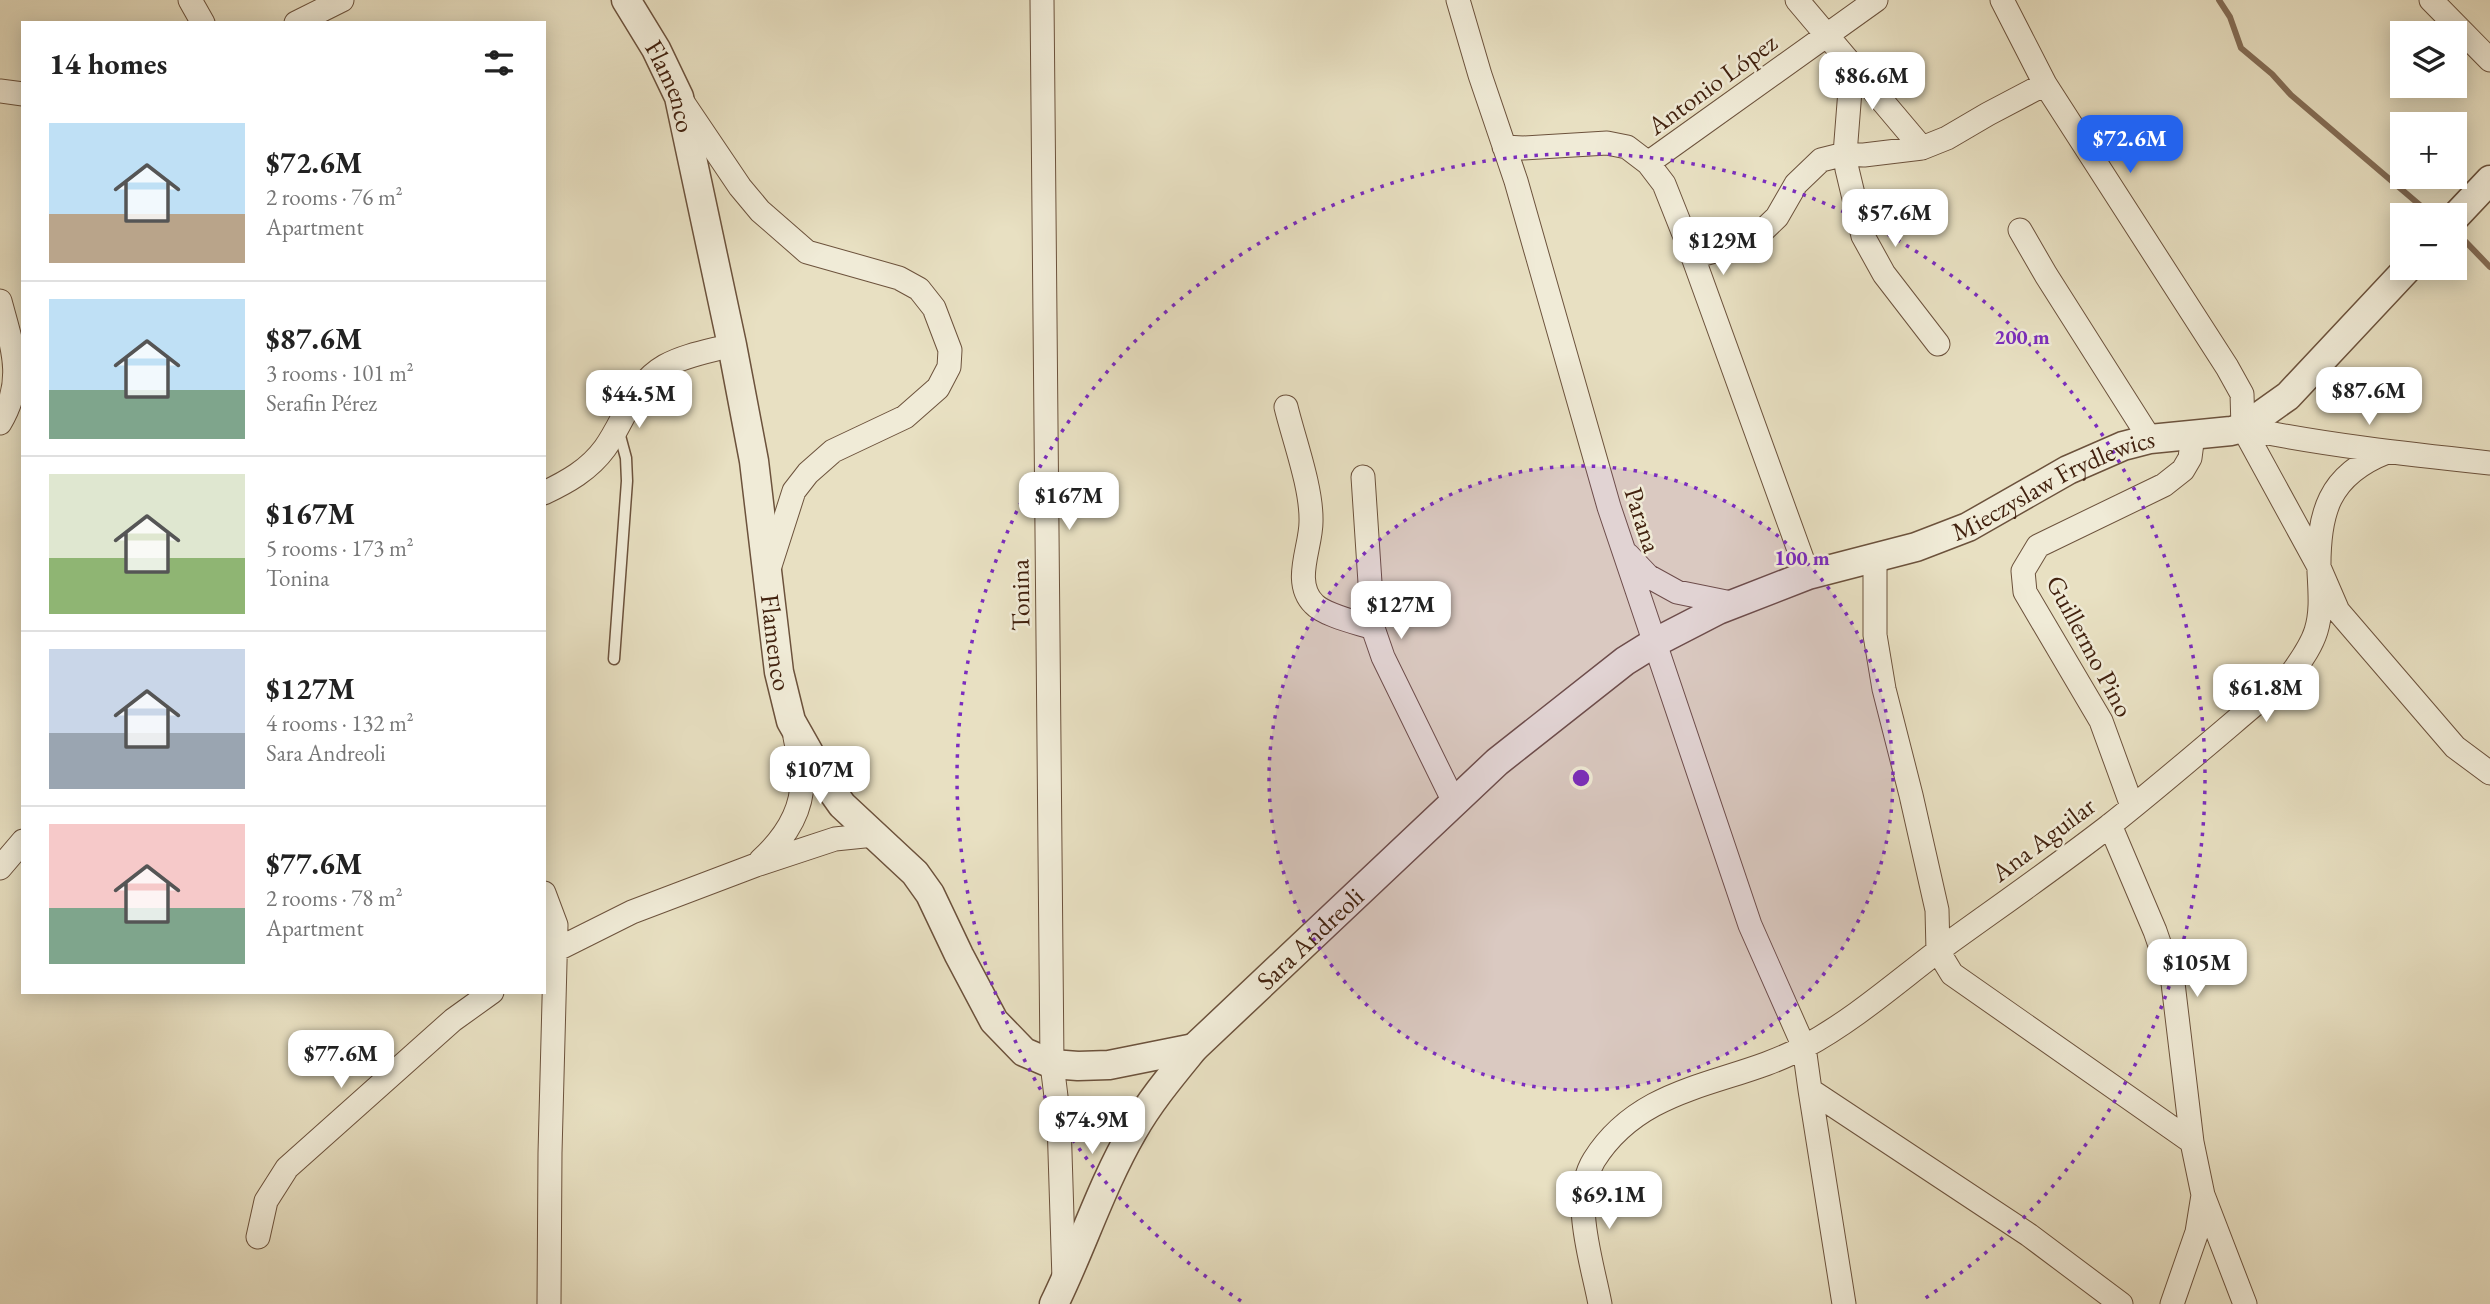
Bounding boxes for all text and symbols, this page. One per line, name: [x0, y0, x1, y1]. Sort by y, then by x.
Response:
map controls: [2390, 21, 2467, 280]
button: layers: [2390, 21, 2467, 98]
street label: Antonio López: [1640, 25, 1784, 143]
street label: Flamenco: [637, 33, 703, 136]
text: 14 homes: [49, 44, 167, 83]
icon: filters: [480, 44, 518, 82]
pin: $86.6M: [1815, 52, 1929, 112]
text: $86.6M: [1835, 60, 1909, 90]
button: +: [2390, 112, 2467, 189]
pin: $72.6M: [2073, 116, 2187, 175]
text: $72.6M: [2093, 123, 2167, 153]
text: $72.6M: [266, 143, 362, 182]
icon: home: [105, 151, 189, 235]
text: 2 rooms · 76 m²: [266, 182, 403, 212]
pin: $57.6M: [1838, 190, 1952, 249]
text: $57.6M: [1858, 197, 1932, 227]
button: −: [2390, 203, 2467, 280]
text: Apartment: [266, 212, 364, 242]
pin: $129M: [1674, 218, 1772, 277]
text: $129M: [1689, 225, 1757, 255]
text: $87.6M: [266, 319, 362, 358]
text: 200 m: [1994, 323, 2050, 350]
icon: home: [105, 327, 189, 411]
text: 3 rooms · 101 m²: [266, 358, 414, 388]
pin: $87.6M: [2312, 368, 2426, 427]
pin: $44.5M: [582, 370, 696, 430]
text: $87.6M: [2332, 375, 2406, 405]
text: $44.5M: [602, 378, 676, 408]
text: Serafin Pérez: [266, 388, 377, 418]
street label: Mieczyslaw Frydlewics: [1947, 422, 2156, 549]
pin: $167M: [1020, 472, 1118, 532]
text: $167M: [1035, 480, 1103, 510]
street label: Parana: [1617, 483, 1670, 558]
text: $167M: [266, 494, 355, 533]
icon: home: [105, 502, 189, 586]
text: 5 rooms · 173 m²: [266, 533, 414, 563]
text: 100 m: [1774, 544, 1830, 571]
street label: Tonina: [1002, 558, 1038, 631]
text: Tonina: [266, 563, 329, 593]
street label: Guillermo Pino: [2038, 569, 2142, 723]
pin: $127M: [1352, 582, 1450, 641]
text: $127M: [1367, 589, 1435, 619]
street label: Flamenco: [753, 592, 800, 694]
pin: $61.8M: [2209, 664, 2323, 724]
text: $127M: [266, 669, 355, 708]
text: $61.8M: [2229, 672, 2303, 702]
icon: home: [105, 677, 189, 761]
text: 4 rooms · 132 m²: [266, 708, 414, 738]
text: Sara Andreoli: [266, 738, 386, 768]
pin: $107M: [771, 746, 869, 806]
text: $107M: [786, 754, 854, 784]
centre of rings: [1569, 766, 1593, 790]
street label: Ana Aguilar: [1983, 789, 2102, 890]
text: $77.6M: [266, 844, 362, 883]
icon: home: [105, 852, 189, 936]
street label: Sara Andreoli: [1249, 880, 1371, 997]
text: 2 rooms · 78 m²: [266, 883, 403, 913]
text: Apartment: [266, 913, 364, 943]
pin: $105M: [2148, 940, 2246, 999]
text: $105M: [2163, 947, 2231, 977]
pin: $77.6M: [284, 1030, 398, 1090]
text: $77.6M: [304, 1038, 378, 1068]
pin: $74.9M: [1035, 1096, 1149, 1156]
text: $74.9M: [1055, 1104, 1129, 1134]
pin: $69.1M: [1552, 1172, 1666, 1231]
text: $69.1M: [1572, 1179, 1646, 1209]

